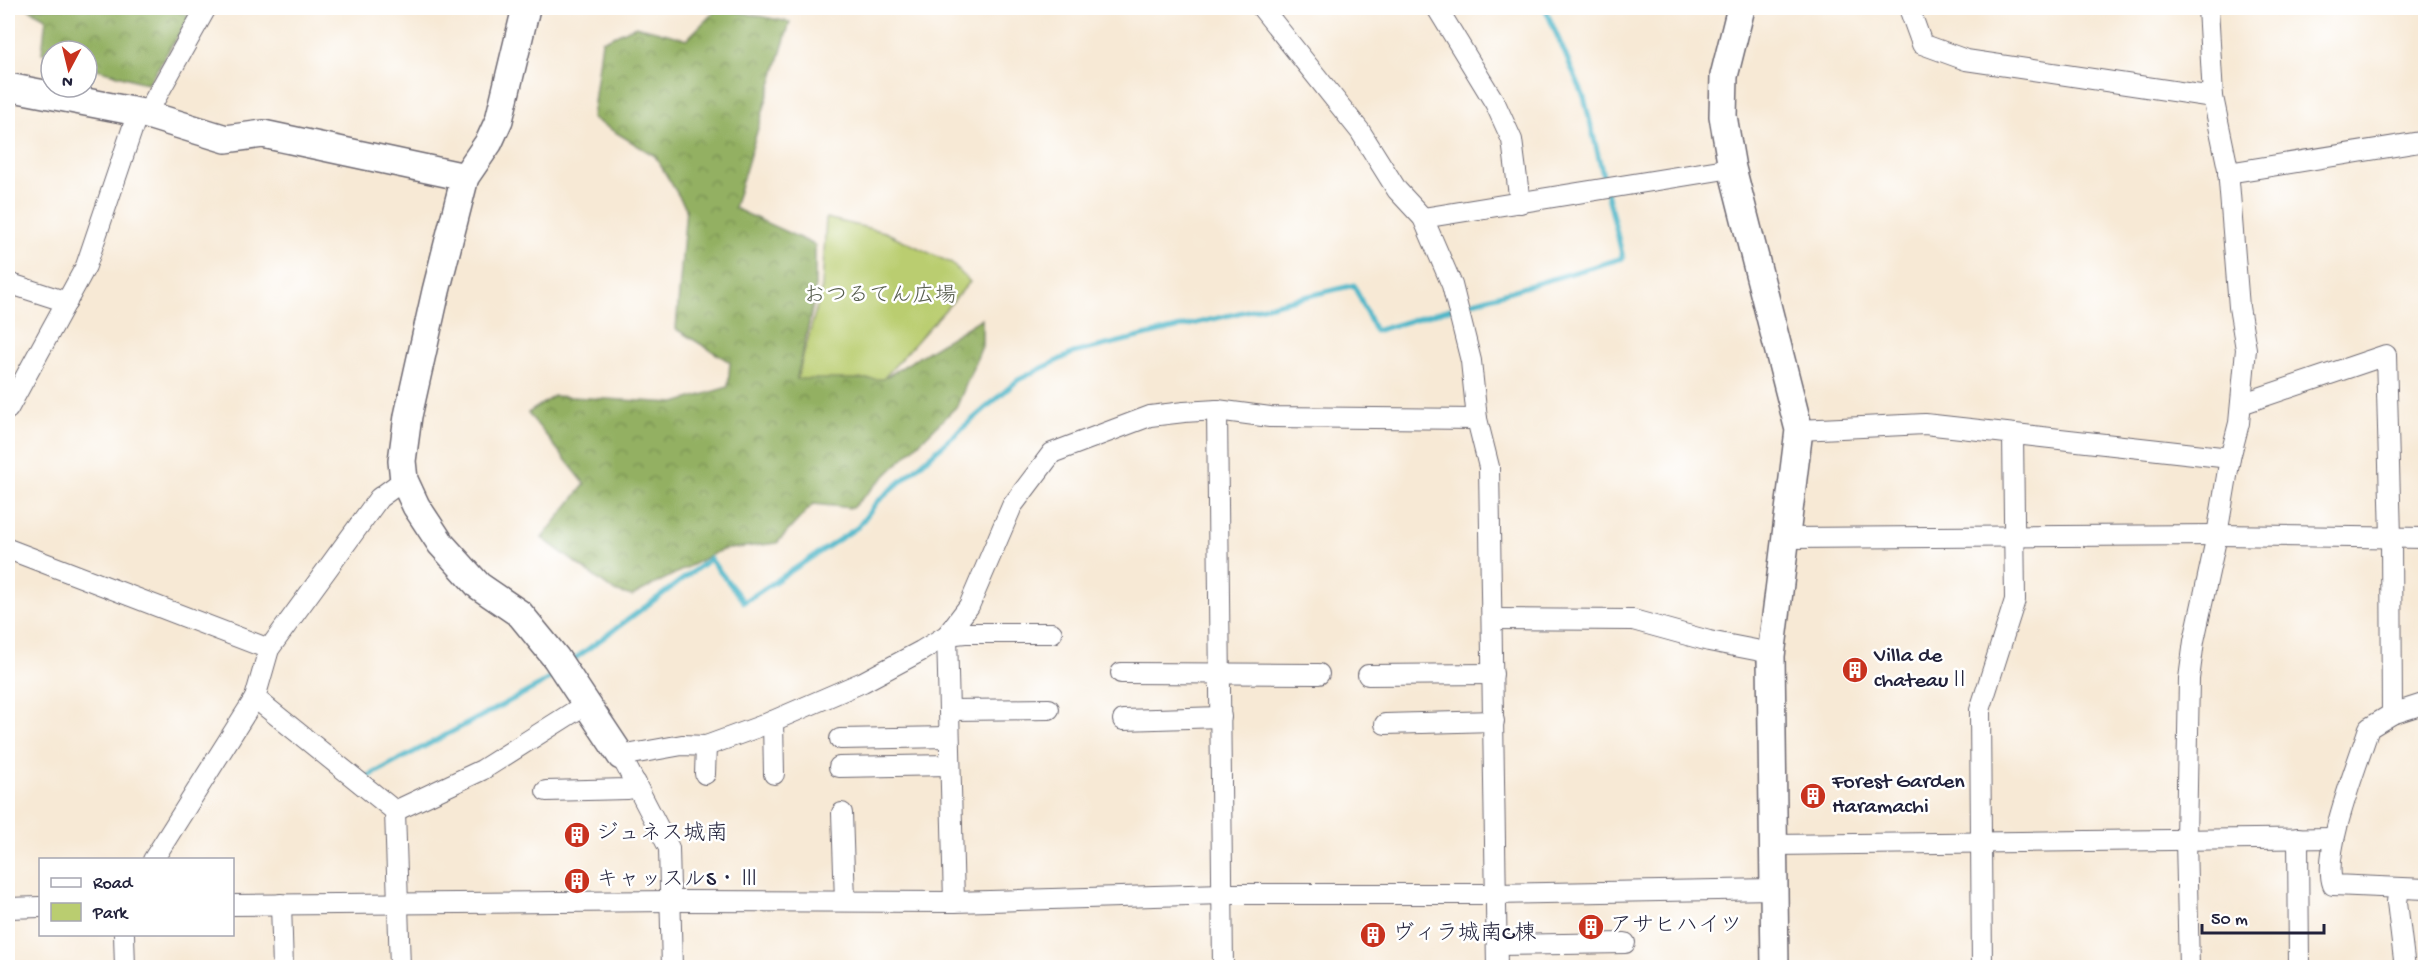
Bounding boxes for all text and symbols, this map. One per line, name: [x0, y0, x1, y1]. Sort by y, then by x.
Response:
north arrow: [39, 39, 99, 99]
text: N: [61, 70, 74, 90]
park label: おつるてん広場: [803, 283, 957, 310]
place label: Villa de chateauⅡ: [1873, 644, 1970, 695]
building icon: Villa de chateauⅡ: [1840, 655, 1870, 685]
place label: Forest Garden Haramachi: [1831, 770, 1965, 821]
building icon: Forest Garden Haramachi: [1798, 781, 1828, 811]
building icon: ジュネス城南: [562, 820, 592, 850]
place label: ジュネス城南: [596, 821, 728, 848]
legend: [39, 858, 234, 936]
building icon: キャッスルS・Ⅲ: [562, 866, 592, 896]
place label: キャッスルS・Ⅲ: [596, 868, 760, 894]
text: Road: [93, 874, 134, 895]
scale bar: [2202, 897, 2324, 935]
text: Park: [92, 904, 129, 925]
text: 50 m: [2211, 910, 2248, 931]
building icon: アサヒハイツ: [1576, 912, 1606, 942]
place label: アサヒハイツ: [1610, 914, 1742, 940]
building icon: ヴィラ城南C棟: [1358, 920, 1388, 950]
place label: ヴィラ城南C棟: [1392, 921, 1536, 948]

